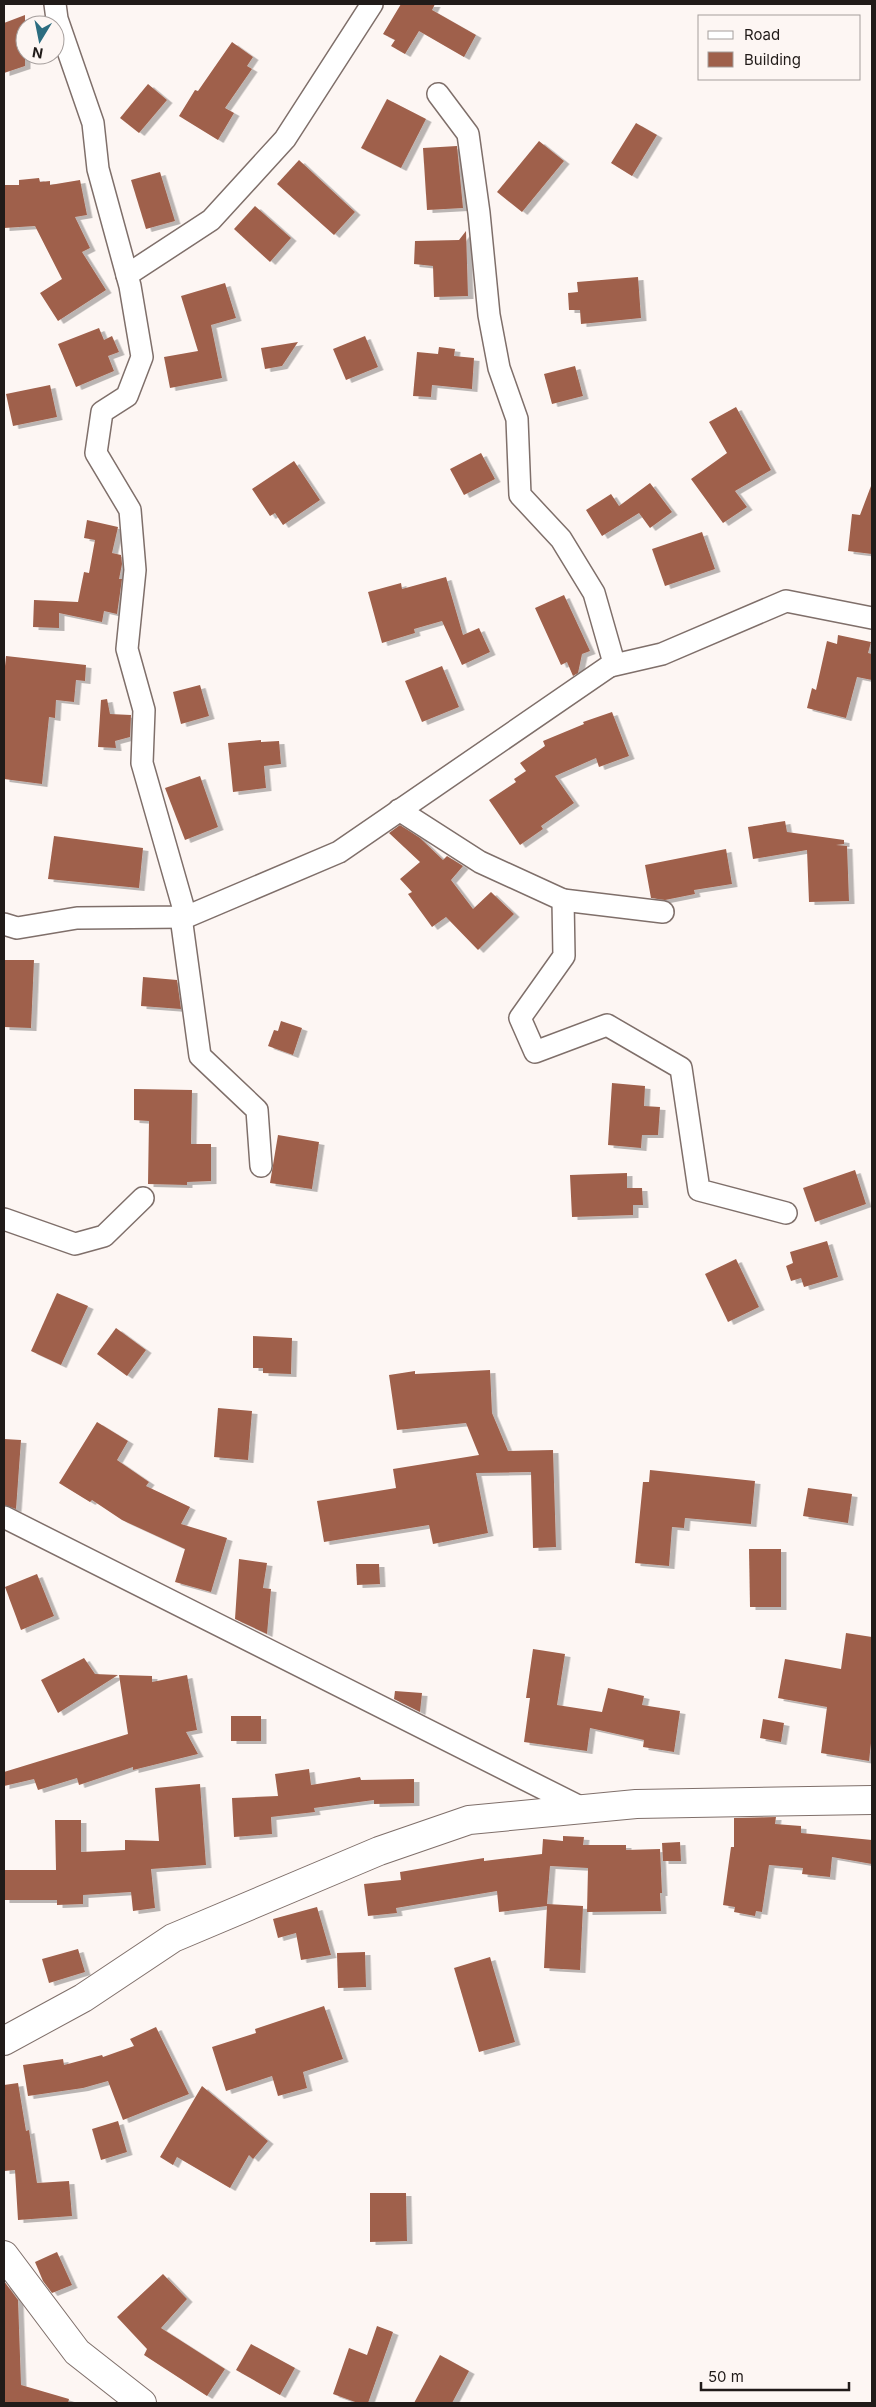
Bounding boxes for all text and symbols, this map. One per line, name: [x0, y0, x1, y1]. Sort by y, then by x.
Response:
north arrow: [15, 15, 65, 65]
legend: [698, 15, 861, 80]
text: Road: [744, 25, 780, 44]
text: N: [31, 44, 44, 63]
text: Building: [744, 50, 801, 69]
scale bar: [701, 2360, 848, 2392]
text: 50 m: [708, 2367, 744, 2386]

